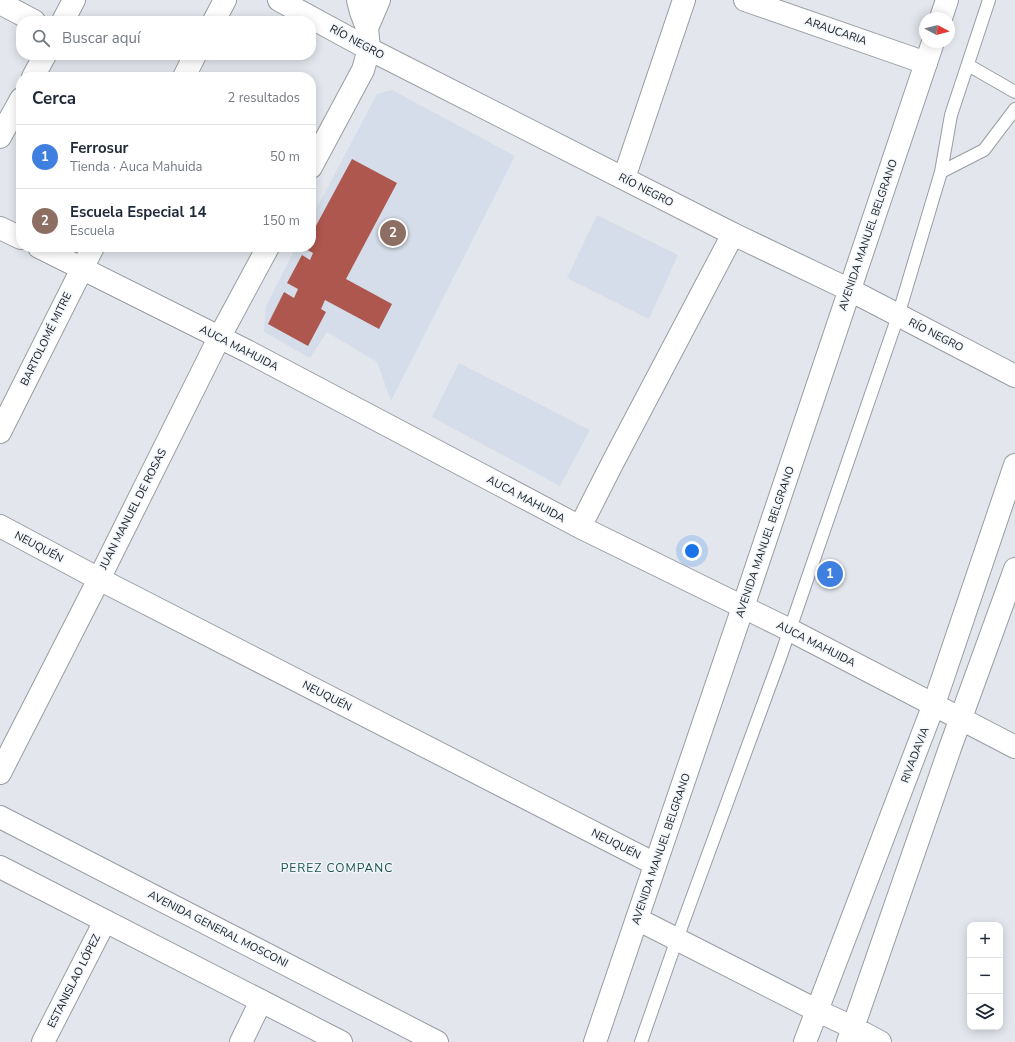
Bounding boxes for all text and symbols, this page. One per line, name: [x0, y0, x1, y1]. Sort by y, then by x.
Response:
north arrow: [919, 12, 955, 48]
street label: ARAUCARIA: [803, 13, 869, 49]
search box: [16, 16, 316, 60]
street label: RÍO NEGRO: [327, 20, 387, 63]
icon: search: [30, 27, 52, 49]
text: Buscar aquí: [62, 28, 140, 48]
text: Cerca: [32, 87, 76, 110]
text: 2 resultados: [228, 89, 300, 107]
text: Ferrosur: [70, 138, 128, 158]
text: 1: [41, 148, 49, 166]
text: 50 m: [270, 148, 300, 166]
street label: AVENIDA MANUEL BELGRANO: [835, 157, 901, 313]
text: Tienda · Auca Mahuida: [70, 158, 202, 176]
street label: RÍO NEGRO: [616, 169, 676, 210]
text: Escuela Especial 14: [70, 202, 206, 222]
text: 2: [41, 212, 49, 230]
text: 150 m: [262, 212, 300, 230]
pin: 2: [380, 218, 406, 248]
text: Escuela: [70, 222, 115, 240]
street label: BARTOLOMÉ MITRE: [16, 289, 75, 388]
street label: RÍO NEGRO: [906, 314, 966, 355]
street label: AUCA MAHUIDA: [197, 322, 281, 374]
street label: JUAN MANUEL DE ROSAS: [95, 446, 170, 573]
street label: AVENIDA MANUEL BELGRANO: [732, 464, 798, 620]
street label: AUCA MAHUIDA: [484, 472, 568, 526]
street label: NEUQUÉN: [12, 527, 67, 566]
your location: [682, 541, 702, 561]
pin: 1: [817, 559, 843, 589]
street label: AUCA MAHUIDA: [774, 618, 858, 670]
street label: NEUQUÉN: [300, 676, 355, 715]
street label: RIVADAVIA: [897, 725, 933, 785]
street label: AVENIDA MANUEL BELGRANO: [628, 771, 694, 927]
street label: NEUQUÉN: [589, 824, 644, 863]
district label: PEREZ COMPANC: [281, 860, 393, 876]
street label: AVENIDA GENERAL MOSCONI: [145, 887, 291, 971]
map controls: [967, 922, 1003, 1030]
button: +: [967, 922, 1003, 958]
street label: ESTANISLAO LÓPEZ: [43, 931, 104, 1030]
button: −: [967, 958, 1003, 994]
button: layers: [967, 994, 1003, 1030]

